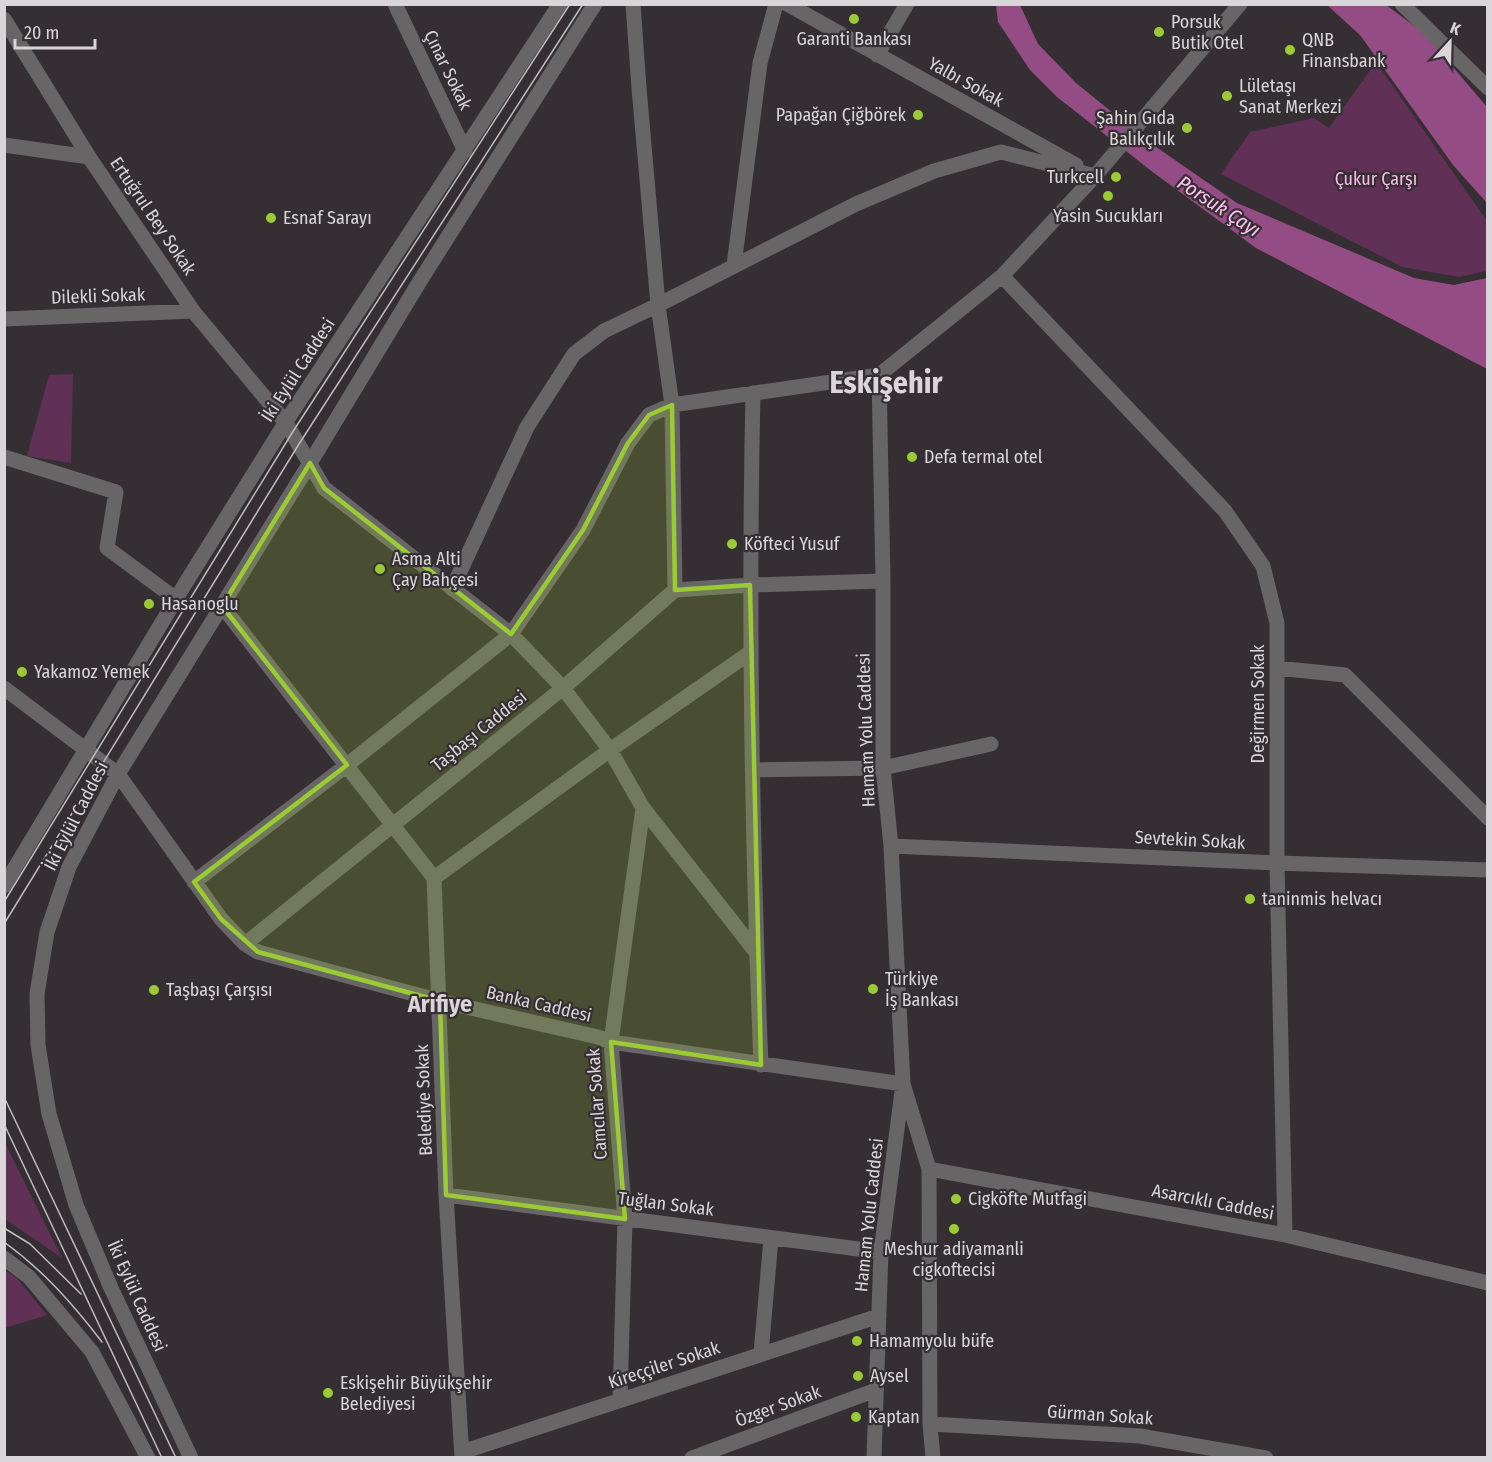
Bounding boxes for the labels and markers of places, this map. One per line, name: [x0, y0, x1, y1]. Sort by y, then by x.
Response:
place label: Porsuk Butik Otel: [1171, 11, 1244, 54]
marker: Garanti Bankası: [847, 12, 861, 26]
marker: Porsuk Butik Otel: [1152, 25, 1166, 39]
place label: Garanti Bankası: [796, 28, 912, 50]
place label: QNB Finansbank: [1302, 29, 1386, 72]
marker: QNB Finansbank: [1283, 43, 1297, 57]
place label: Lületaşı Sanat Merkezi: [1239, 75, 1342, 118]
marker: Lületaşı Sanat Merkezi: [1220, 89, 1234, 103]
place label: Papağan Çiğbörek: [776, 104, 907, 126]
place label: Şahin Gıda Balıkçılık: [1096, 107, 1176, 150]
marker: Papağan Çiğbörek: [911, 108, 925, 122]
marker: Şahin Gıda Balıkçılık: [1180, 121, 1194, 135]
place label: Turkcell: [1047, 166, 1104, 188]
marker: Turkcell: [1109, 170, 1123, 184]
marker: Yasin Sucukları: [1101, 189, 1115, 203]
place label: Yasin Sucukları: [1053, 205, 1163, 227]
place label: Esnaf Sarayı: [283, 207, 372, 229]
marker: Esnaf Sarayı: [264, 211, 278, 225]
place label: Defa termal otel: [924, 446, 1043, 468]
marker: Defa termal otel: [905, 450, 919, 464]
place label: Köfteci Yusuf: [744, 533, 841, 555]
marker: Köfteci Yusuf: [725, 537, 739, 551]
place label: Asma Alti Çay Bahçesi: [392, 548, 478, 591]
marker: Asma Alti Çay Bahçesi: [373, 562, 387, 576]
place label: Hasanoglu: [161, 593, 239, 615]
marker: Hasanoglu: [142, 597, 156, 611]
place label: Yakamoz Yemek: [34, 661, 150, 683]
marker: Yakamoz Yemek: [15, 665, 29, 679]
place label: taninmis helvacı: [1262, 888, 1382, 910]
marker: taninmis helvacı: [1243, 892, 1257, 906]
place label: Türkiye İş Bankası: [885, 968, 959, 1011]
place label: Taşbaşı Çarşısı: [166, 979, 273, 1001]
marker: Türkiye İş Bankası: [866, 982, 880, 996]
marker: Taşbaşı Çarşısı: [147, 983, 161, 997]
place label: Cigköfte Mutfagi: [968, 1188, 1087, 1210]
marker: Cigköfte Mutfagi: [949, 1192, 963, 1206]
marker: Meshur adiyamanli cigkoftecisi: [947, 1222, 961, 1236]
place label: Meshur adiyamanli cigkoftecisi: [884, 1238, 1024, 1281]
place label: Hamamyolu büfe: [869, 1330, 994, 1352]
marker: Hamamyolu büfe: [850, 1334, 864, 1348]
place label: Aysel: [870, 1365, 909, 1387]
marker: Aysel: [851, 1369, 865, 1383]
place label: Eskişehir Büyükşehir Belediyesi: [340, 1372, 493, 1415]
marker: Eskişehir Büyükşehir Belediyesi: [321, 1386, 335, 1400]
place label: Kaptan: [868, 1406, 920, 1428]
marker: Kaptan: [849, 1410, 863, 1424]

